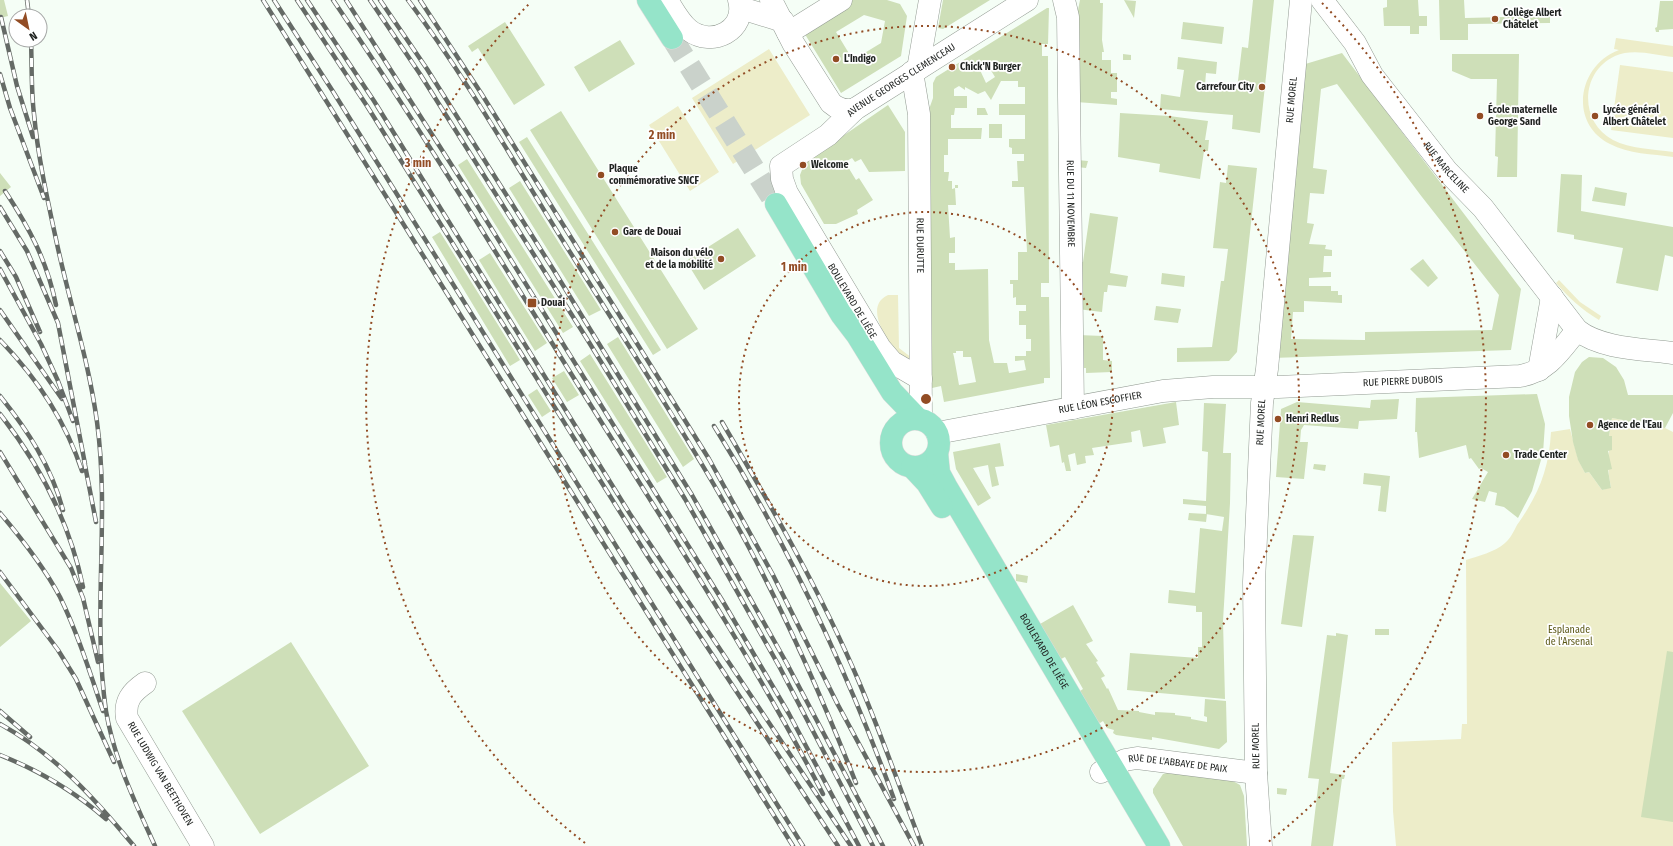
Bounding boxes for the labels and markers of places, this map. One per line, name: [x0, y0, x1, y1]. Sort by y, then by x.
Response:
place label: Collège Albert Châtelet: [1503, 6, 1562, 31]
marker: Collège Albert Châtelet: [1490, 14, 1500, 24]
place label: L'Indigo: [844, 53, 877, 65]
marker: L'Indigo: [831, 54, 841, 64]
place label: Chick'N Burger: [960, 61, 1021, 73]
marker: Chick'N Burger: [947, 62, 957, 72]
place label: Carrefour City: [1196, 81, 1254, 93]
marker: Carrefour City: [1257, 82, 1267, 92]
place label: École maternelle George Sand: [1488, 102, 1557, 128]
place label: Lycée général Albert Châtelet: [1602, 103, 1666, 128]
marker: École maternelle George Sand: [1475, 111, 1485, 121]
marker: Lycée général Albert Châtelet: [1590, 111, 1600, 121]
place label: Welcome: [811, 159, 849, 171]
marker: Welcome: [798, 160, 808, 170]
place label: Plaque commémorative SNCF: [609, 163, 699, 187]
marker: Plaque commémorative SNCF: [596, 170, 606, 180]
place label: Gare de Douai: [623, 226, 681, 238]
marker: Gare de Douai: [610, 227, 620, 237]
place label: Maison du vélo et de la mobilité: [645, 246, 714, 271]
marker: Maison du vélo et de la mobilité: [716, 254, 726, 264]
marker: Douai: [526, 297, 538, 309]
place label: Douai: [541, 297, 565, 309]
centre of rings: [919, 392, 933, 406]
place label: Henri Redlus: [1286, 413, 1340, 425]
marker: Henri Redlus: [1273, 414, 1283, 424]
place label: Agence de l'Eau: [1597, 419, 1662, 431]
marker: Agence de l'Eau: [1585, 420, 1595, 430]
place label: Trade Center: [1514, 449, 1567, 461]
marker: Trade Center: [1501, 450, 1511, 460]

